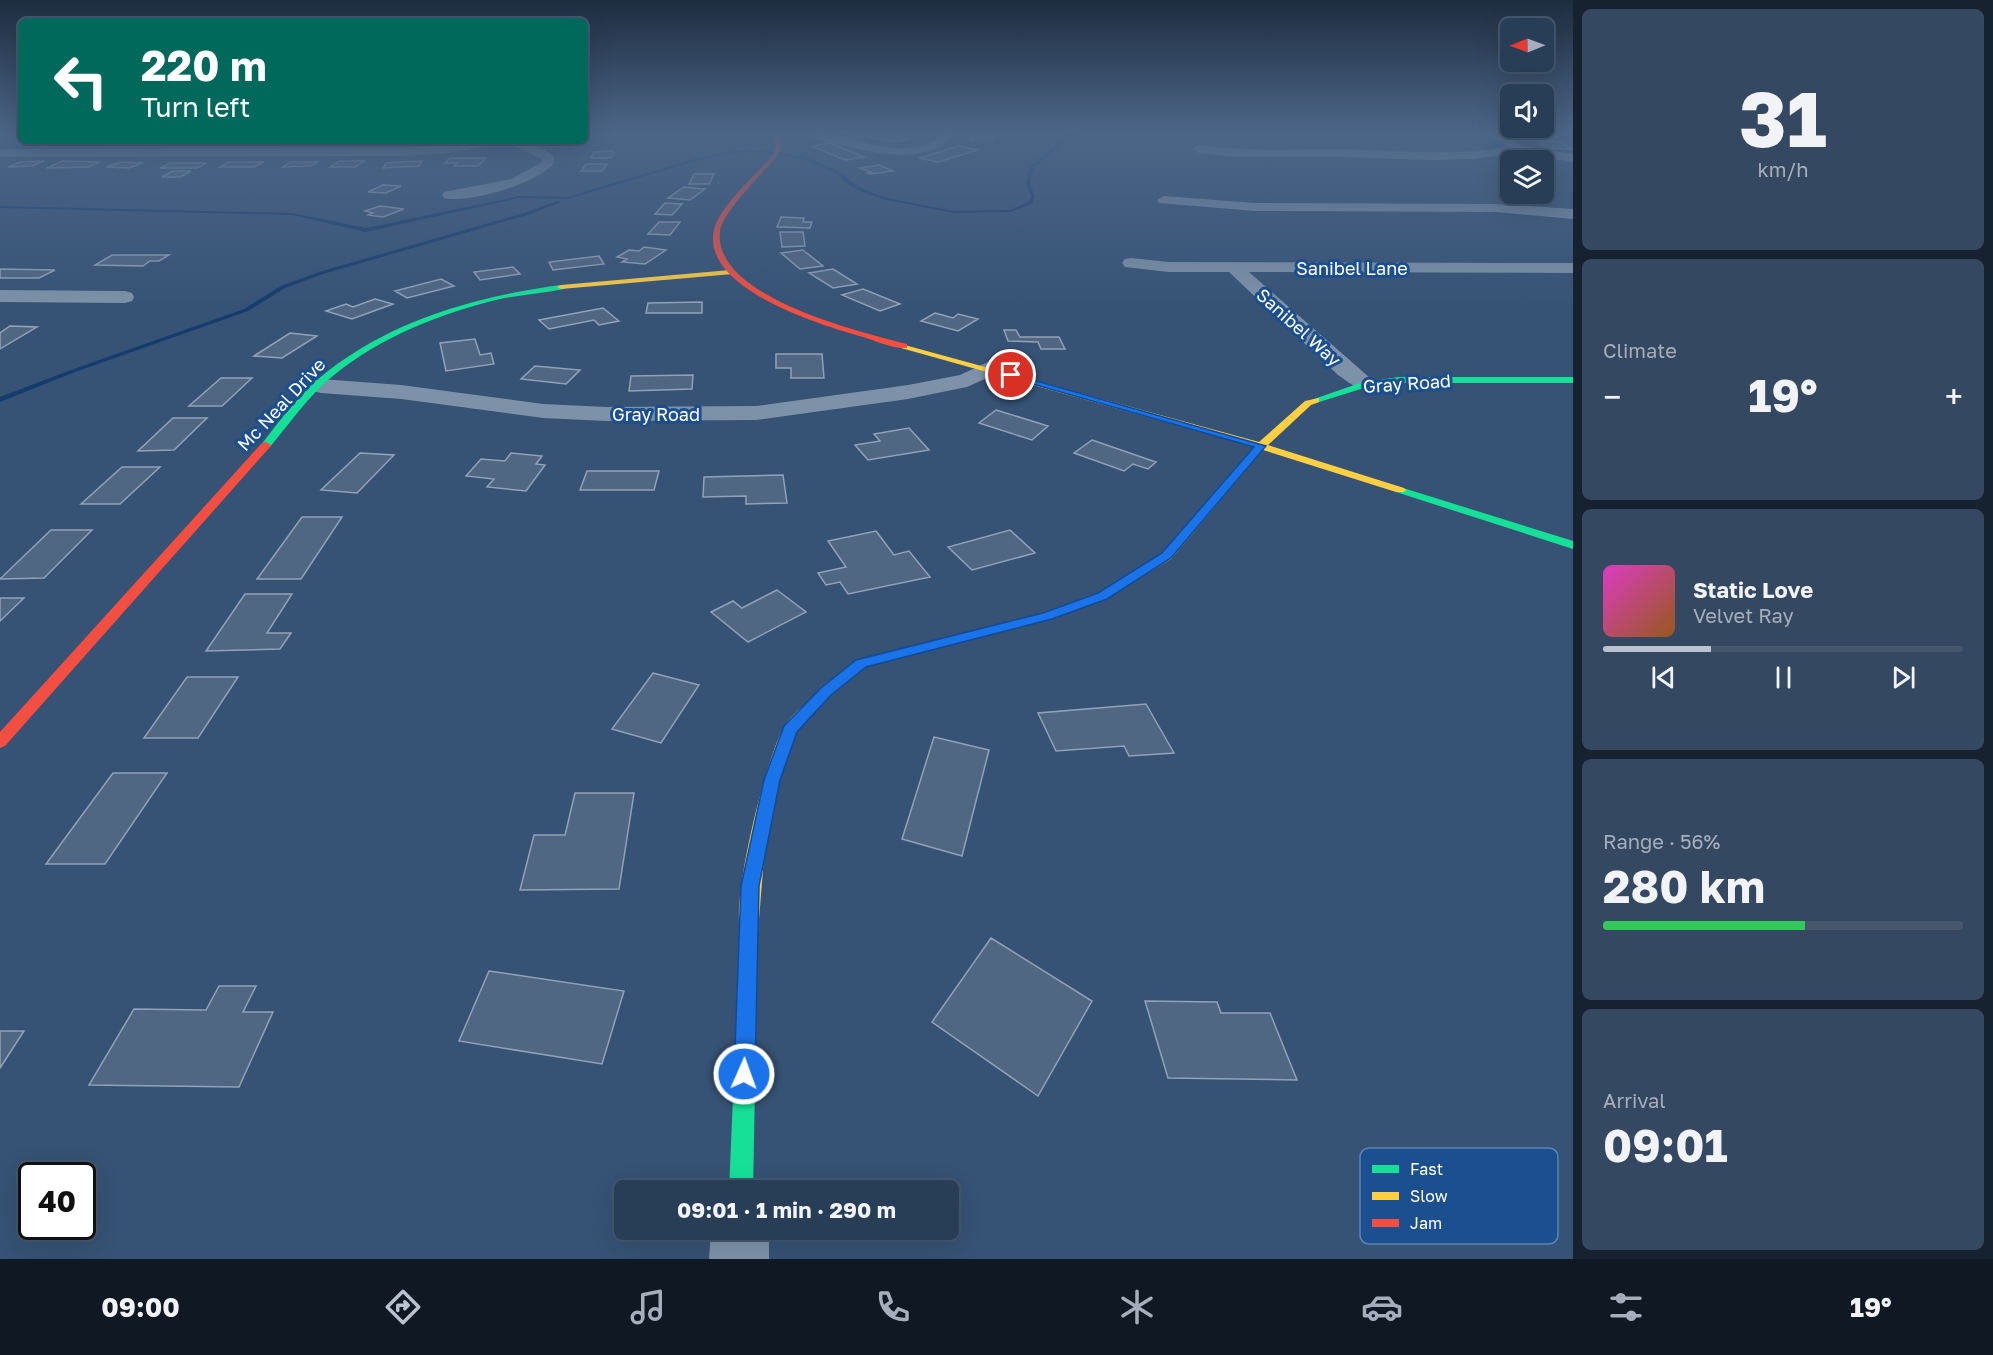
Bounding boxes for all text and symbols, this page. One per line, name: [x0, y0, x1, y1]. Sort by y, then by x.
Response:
north arrow: [1500, 18, 1554, 72]
map controls: [1500, 18, 1554, 204]
text: 220 m: [141, 40, 267, 90]
icon: left: [42, 42, 120, 120]
text: 31: [1739, 71, 1827, 164]
button: sound: [1500, 84, 1554, 138]
text: Turn left: [141, 91, 250, 123]
button: layers: [1500, 150, 1554, 204]
text: km/h: [1758, 157, 1808, 181]
street label: Sanibel Lane: [1296, 257, 1408, 279]
street label: Sanibel Way: [1252, 283, 1346, 371]
text: Climate: [1603, 338, 1677, 362]
pin: [985, 349, 1036, 400]
street label: Mc Neal Drive: [232, 353, 330, 455]
icon: arrive: [994, 358, 1027, 391]
text: 19°: [1748, 368, 1818, 422]
street label: Gray Road: [1362, 369, 1452, 397]
text: −: [1603, 377, 1621, 416]
text: +: [1945, 377, 1963, 416]
street label: Gray Road: [612, 403, 700, 425]
text: Static Love: [1693, 576, 1813, 603]
text: Velvet Ray: [1693, 603, 1794, 627]
icon: previous: [1647, 661, 1680, 694]
icon: pause: [1767, 661, 1800, 694]
icon: next: [1887, 661, 1920, 694]
text: Range · 56%: [1603, 829, 1720, 853]
text: 280 km: [1603, 859, 1765, 913]
position arrow: [712, 1042, 776, 1106]
text: Arrival: [1603, 1088, 1666, 1112]
text: 09:01: [1603, 1118, 1728, 1172]
legend: [1360, 1148, 1558, 1244]
text: Fast: [1410, 1159, 1443, 1179]
speed limit sign: 40: [18, 1162, 96, 1240]
text: Slow: [1410, 1186, 1448, 1206]
text: 09:01 · 1 min · 290 m: [677, 1196, 896, 1223]
text: Jam: [1410, 1213, 1442, 1233]
icon: directions: [382, 1286, 424, 1328]
icon: music: [627, 1286, 669, 1328]
icon: phone: [872, 1286, 914, 1328]
icon: climate: [1116, 1286, 1158, 1328]
icon: car: [1361, 1286, 1403, 1328]
icon: filters: [1605, 1286, 1647, 1328]
text: 09:00: [101, 1291, 180, 1323]
text: 19°: [1850, 1291, 1892, 1323]

